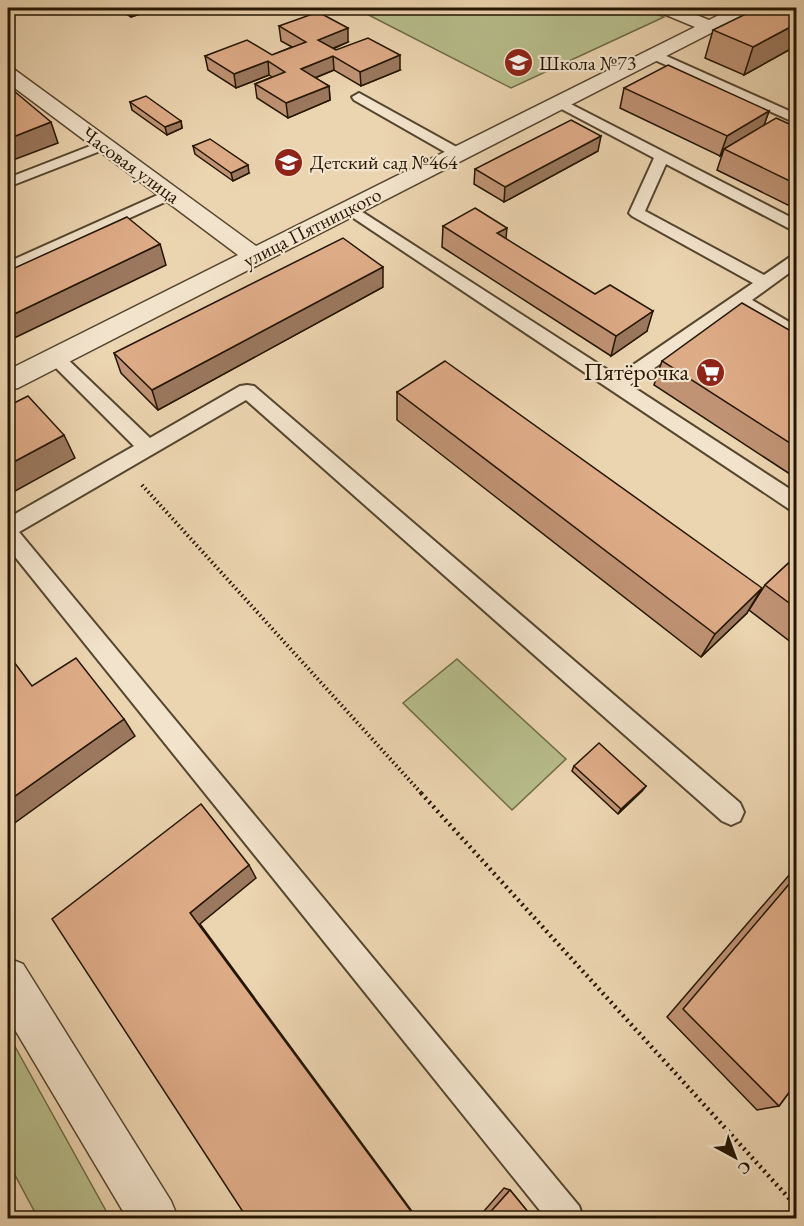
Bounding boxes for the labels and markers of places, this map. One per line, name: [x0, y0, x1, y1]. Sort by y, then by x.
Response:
school or university icon: Школа №73: [502, 47, 534, 79]
place label: Школа №73: [539, 50, 636, 76]
school or university icon: Детский сад №464: [273, 146, 305, 178]
place label: Детский сад №464: [310, 149, 458, 175]
place label: Пятёрочка: [583, 356, 689, 387]
supermarket icon: Пятёрочка: [694, 356, 726, 388]

